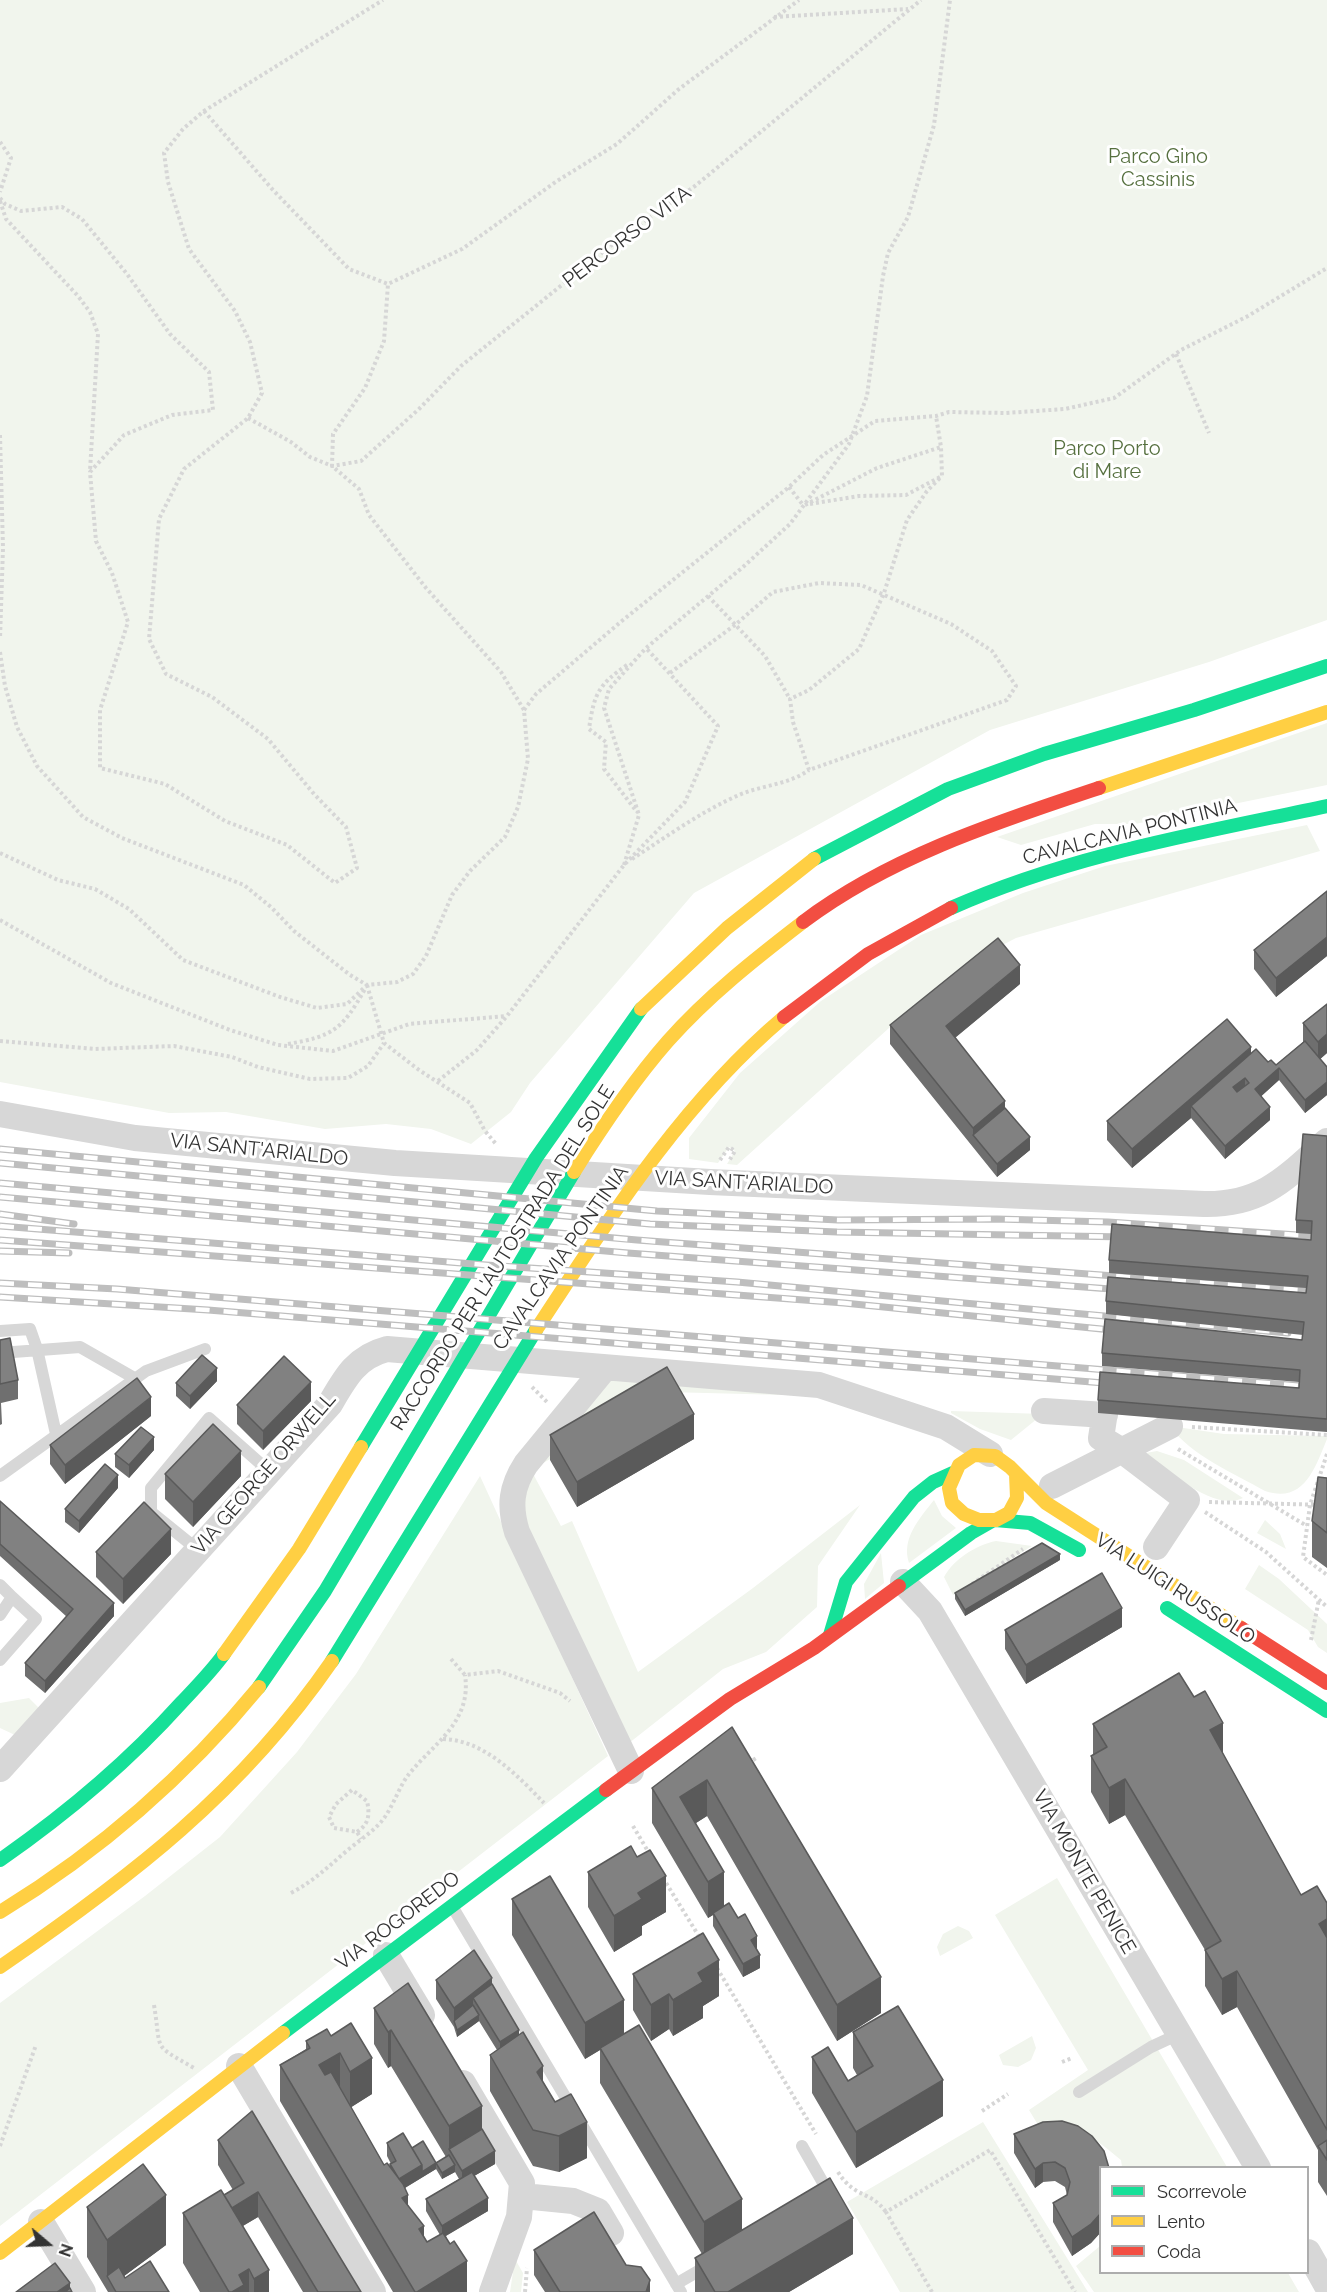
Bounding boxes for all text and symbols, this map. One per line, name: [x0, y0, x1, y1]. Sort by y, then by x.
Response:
park label: Parco Gino Cassinis: [1108, 145, 1208, 192]
street label: PERCORSO VITA: [558, 181, 696, 293]
park label: Parco Porto di Mare: [1053, 437, 1161, 484]
street label: CAVALCAVIA PONTINIA: [1020, 794, 1240, 870]
street label: RACCORDO PER L'AUTOSTRADA DEL SOLE: [386, 1081, 620, 1435]
street label: VIA SANT'ARIALDO: [169, 1129, 349, 1171]
street label: CAVALCAVIA PONTINIA: [488, 1161, 634, 1355]
street label: VIA SANT'ARIALDO: [654, 1166, 834, 1200]
street label: VIA GEORGE ORWELL: [187, 1388, 341, 1560]
street label: VIA LUIGI RUSSOLO: [1090, 1528, 1260, 1650]
street label: VIA MONTE PENICE: [1027, 1786, 1141, 1958]
street label: VIA ROGOREDO: [331, 1867, 465, 1975]
legend: [1099, 2166, 1309, 2274]
text: Scorrevole: [1157, 2181, 1247, 2202]
text: Lento: [1157, 2211, 1205, 2232]
north arrow: [18, 2214, 78, 2274]
text: N: [55, 2241, 76, 2259]
text: Coda: [1157, 2241, 1201, 2262]

